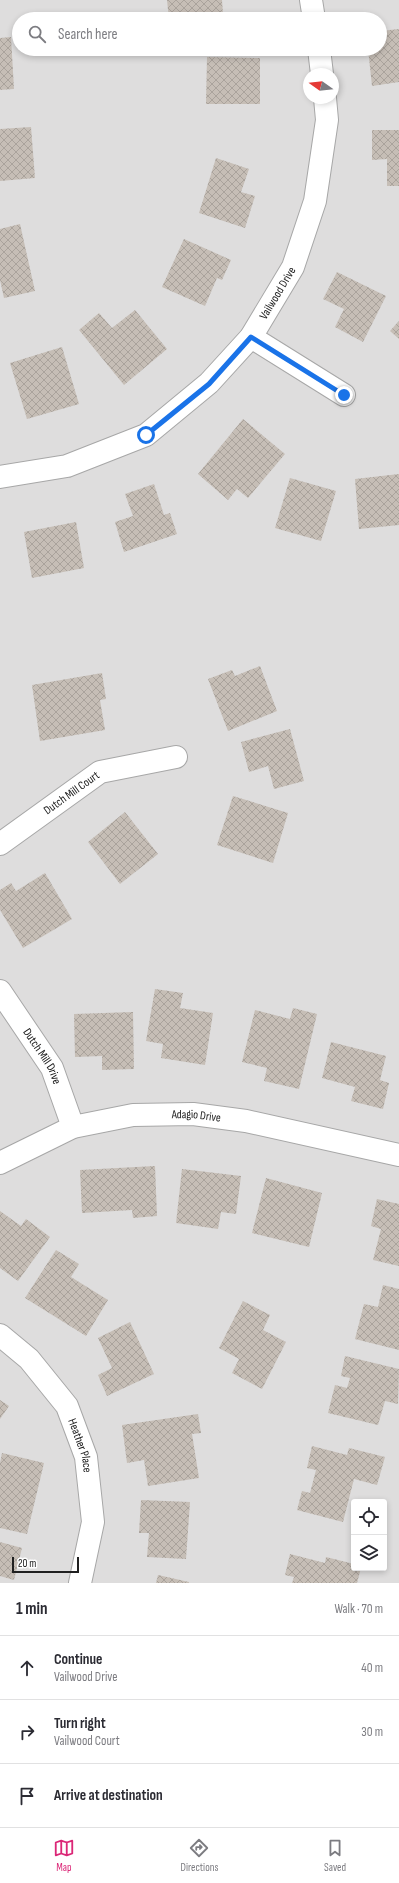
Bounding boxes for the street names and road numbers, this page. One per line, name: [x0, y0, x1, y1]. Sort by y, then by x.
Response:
street label: Vailwood Drive: [256, 264, 299, 322]
street label: Dutch Mill Court: [41, 768, 103, 818]
street label: Dutch Mill Drive: [19, 1026, 64, 1087]
street label: Adagio Drive: [171, 1107, 222, 1126]
street label: Heather Place: [64, 1417, 95, 1473]

